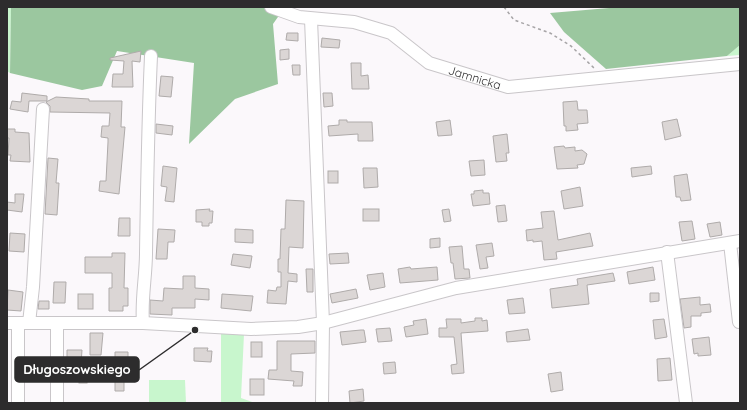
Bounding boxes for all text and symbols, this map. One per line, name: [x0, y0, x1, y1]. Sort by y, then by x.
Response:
street label: Jamnicka: [447, 62, 503, 92]
callout: Długoszowskiego: [15, 357, 139, 382]
text: Długoszowskiego: [23, 361, 131, 377]

